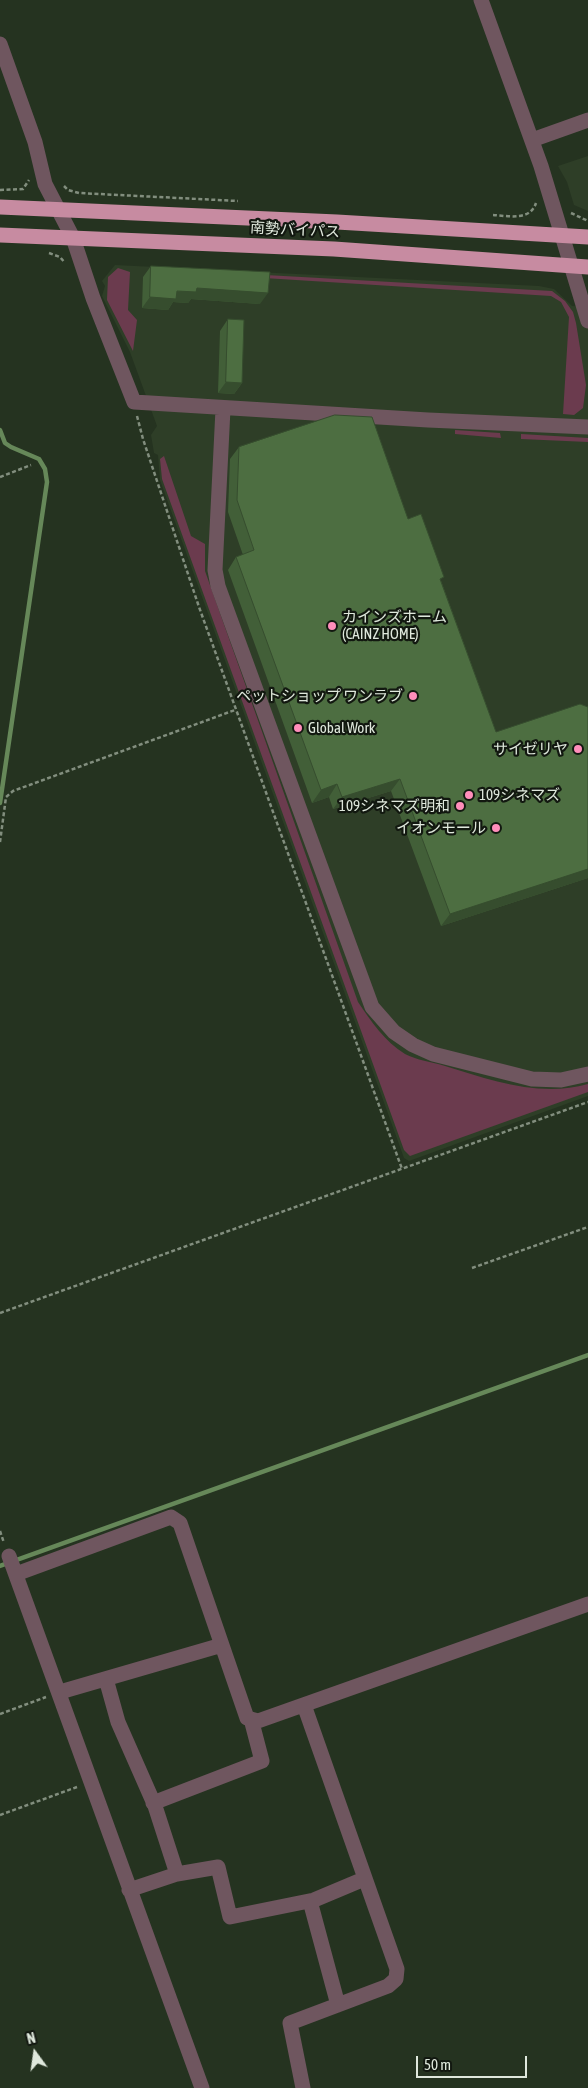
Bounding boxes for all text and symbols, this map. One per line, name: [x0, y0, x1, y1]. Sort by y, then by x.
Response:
street label: 南勢バイパス: [250, 219, 340, 241]
place label: カインズホーム (CAINZ HOME): [342, 608, 447, 643]
marker: カインズホーム (CAINZ HOME): [326, 620, 338, 632]
place label: ペットショップ ワンラブ: [236, 687, 403, 705]
marker: ペットショップ ワンラブ: [407, 690, 419, 702]
place label: Global Work: [308, 719, 375, 737]
marker: Global Work: [292, 722, 304, 734]
place label: サイゼリヤ: [493, 740, 568, 758]
marker: サイゼリヤ: [572, 743, 584, 755]
place label: 109シネマズ: [479, 786, 560, 804]
marker: 109シネマズ: [463, 789, 475, 801]
place label: 109シネマズ明和: [339, 797, 450, 815]
marker: 109シネマズ明和: [454, 800, 466, 812]
place label: イオンモール: [396, 819, 486, 837]
marker: イオンモール: [490, 822, 502, 834]
north arrow: [10, 2028, 60, 2078]
text: N: [25, 2030, 37, 2047]
scale bar: [418, 2046, 529, 2078]
text: 50 m: [424, 2056, 451, 2073]

